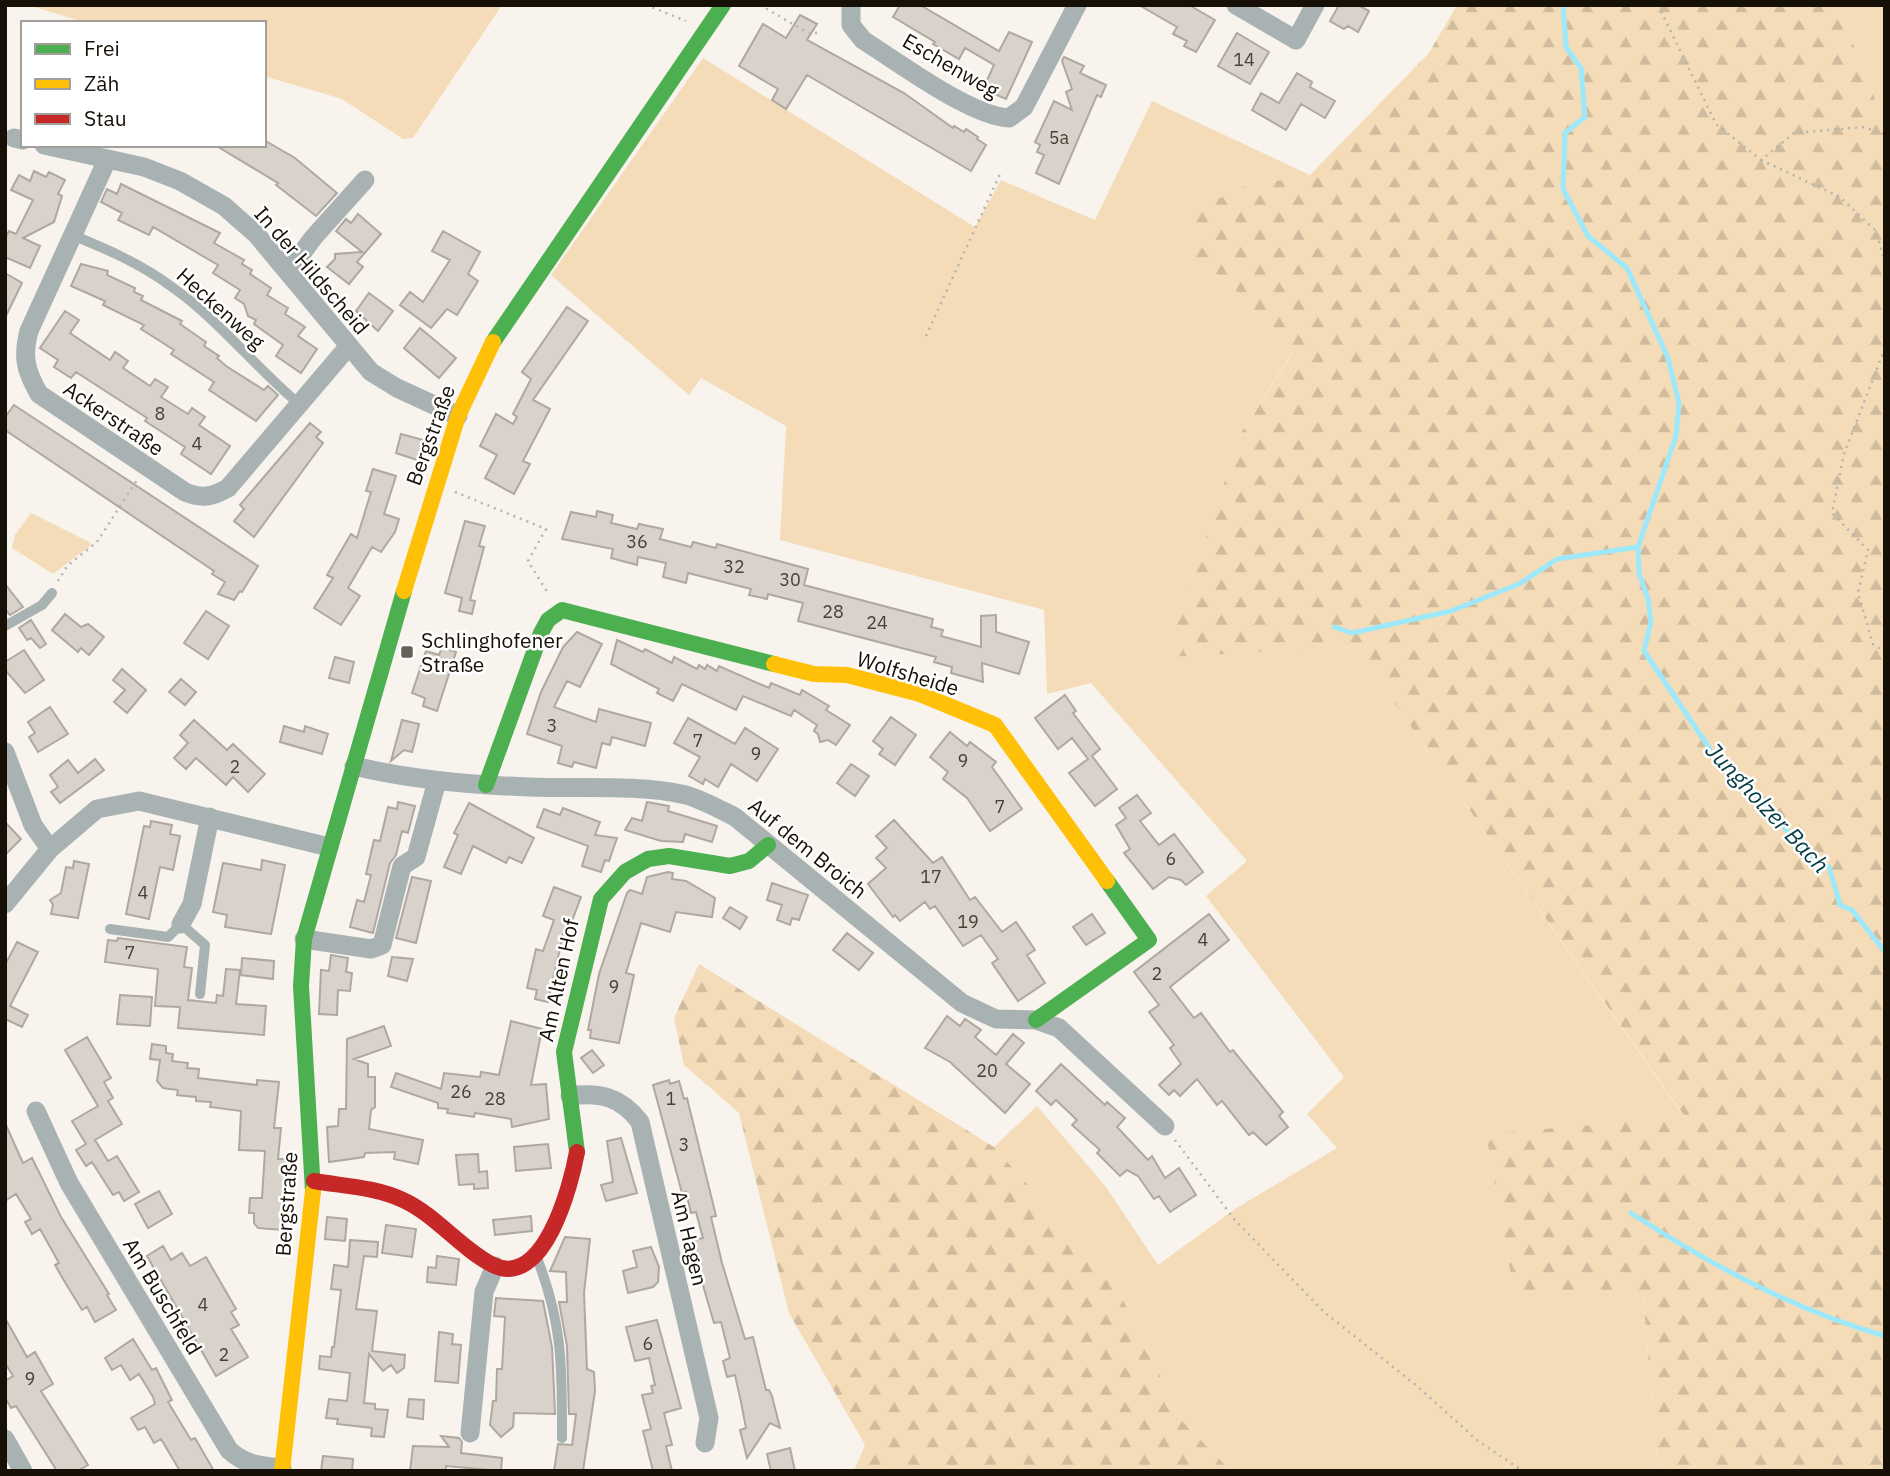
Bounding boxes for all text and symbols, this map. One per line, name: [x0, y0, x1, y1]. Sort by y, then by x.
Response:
legend: [21, 21, 266, 147]
street label: Eschenweg: [898, 26, 1004, 104]
text: Frei: [84, 34, 120, 62]
house number: 14: [1233, 48, 1255, 71]
text: Zäh: [84, 69, 119, 97]
text: Stau: [84, 104, 127, 132]
house number: 5a: [1049, 126, 1070, 149]
street label: In der Hildscheid: [249, 200, 375, 340]
street label: Heckenweg: [171, 261, 271, 355]
street label: Ackerstraße: [58, 374, 170, 462]
street label: Bergstraße: [399, 381, 461, 489]
house number: 8: [155, 402, 165, 425]
house number: 4: [192, 432, 203, 455]
house number: 36: [626, 530, 648, 553]
house number: 32: [723, 555, 745, 578]
house number: 30: [779, 568, 801, 591]
house number: 28: [822, 600, 844, 623]
house number: 24: [866, 611, 888, 634]
place label: Schlinghofener Straße: [421, 626, 563, 678]
marker: Schlinghofener Straße: [399, 644, 415, 660]
street label: Wolfsheide: [854, 644, 962, 702]
house number: 3: [547, 714, 557, 737]
house number: 7: [693, 729, 703, 752]
water label: Jungholzer Bach: [1700, 735, 1836, 879]
house number: 9: [751, 742, 761, 765]
house number: 9: [958, 749, 968, 772]
house number: 2: [230, 755, 240, 778]
street label: Auf dem Broich: [743, 792, 873, 904]
house number: 7: [995, 795, 1005, 818]
house number: 6: [1166, 847, 1176, 870]
house number: 17: [920, 865, 942, 888]
house number: 4: [138, 881, 149, 904]
house number: 19: [957, 910, 979, 933]
street label: Am Alten Hof: [531, 916, 585, 1044]
house number: 4: [1198, 928, 1209, 951]
house number: 7: [125, 941, 135, 964]
house number: 2: [1152, 962, 1162, 985]
house number: 9: [609, 975, 619, 998]
house number: 20: [976, 1059, 998, 1082]
house number: 26: [450, 1080, 472, 1103]
house number: 28: [484, 1087, 506, 1110]
house number: 1: [666, 1087, 676, 1110]
house number: 3: [679, 1133, 689, 1156]
street label: Bergstraße: [268, 1151, 304, 1257]
street label: Am Hagen: [665, 1187, 715, 1289]
street label: Am Buschfeld: [117, 1233, 209, 1359]
house number: 4: [198, 1293, 209, 1316]
house number: 6: [643, 1332, 653, 1355]
house number: 2: [219, 1343, 229, 1366]
house number: 9: [25, 1367, 35, 1390]

